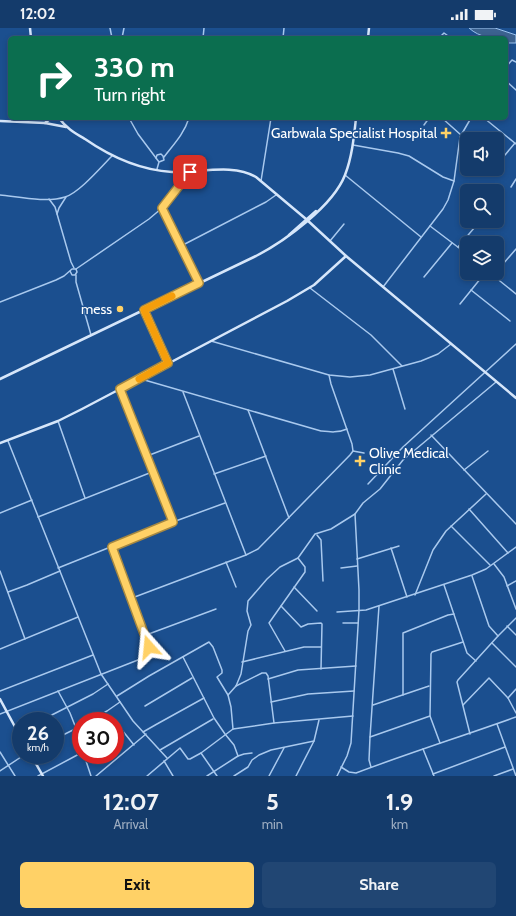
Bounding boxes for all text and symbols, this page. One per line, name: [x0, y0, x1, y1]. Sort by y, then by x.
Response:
text: 12:02: [20, 5, 55, 23]
text: 330 m: [94, 50, 175, 84]
icon: right: [28, 52, 80, 104]
text: Turn right: [94, 84, 165, 106]
place label: Garbwala Specialist Hospital: [271, 124, 438, 142]
marker: Garbwala Specialist Hospital: [440, 127, 452, 139]
map controls: [460, 132, 504, 280]
button: sound: [460, 132, 504, 176]
pin: [173, 155, 207, 189]
icon: arrive: [179, 161, 201, 183]
button: search: [460, 184, 504, 228]
button: layers: [460, 236, 504, 280]
place label: mess: [81, 300, 112, 318]
marker: mess: [115, 304, 125, 314]
place label: Olive Medical Clinic: [369, 444, 449, 478]
marker: Olive Medical Clinic: [354, 455, 366, 467]
position arrow: [128, 626, 170, 668]
speed limit sign: 30: [72, 712, 124, 764]
text: 26: [27, 721, 49, 745]
text: km/h: [27, 741, 49, 754]
text: 12:07: [103, 787, 159, 816]
text: 5: [266, 787, 279, 816]
text: 1.9: [386, 787, 413, 816]
text: Arrival: [114, 816, 148, 832]
text: min: [262, 816, 283, 832]
text: km: [391, 816, 408, 832]
button: Exit: [20, 862, 254, 908]
button: Share: [262, 862, 496, 908]

